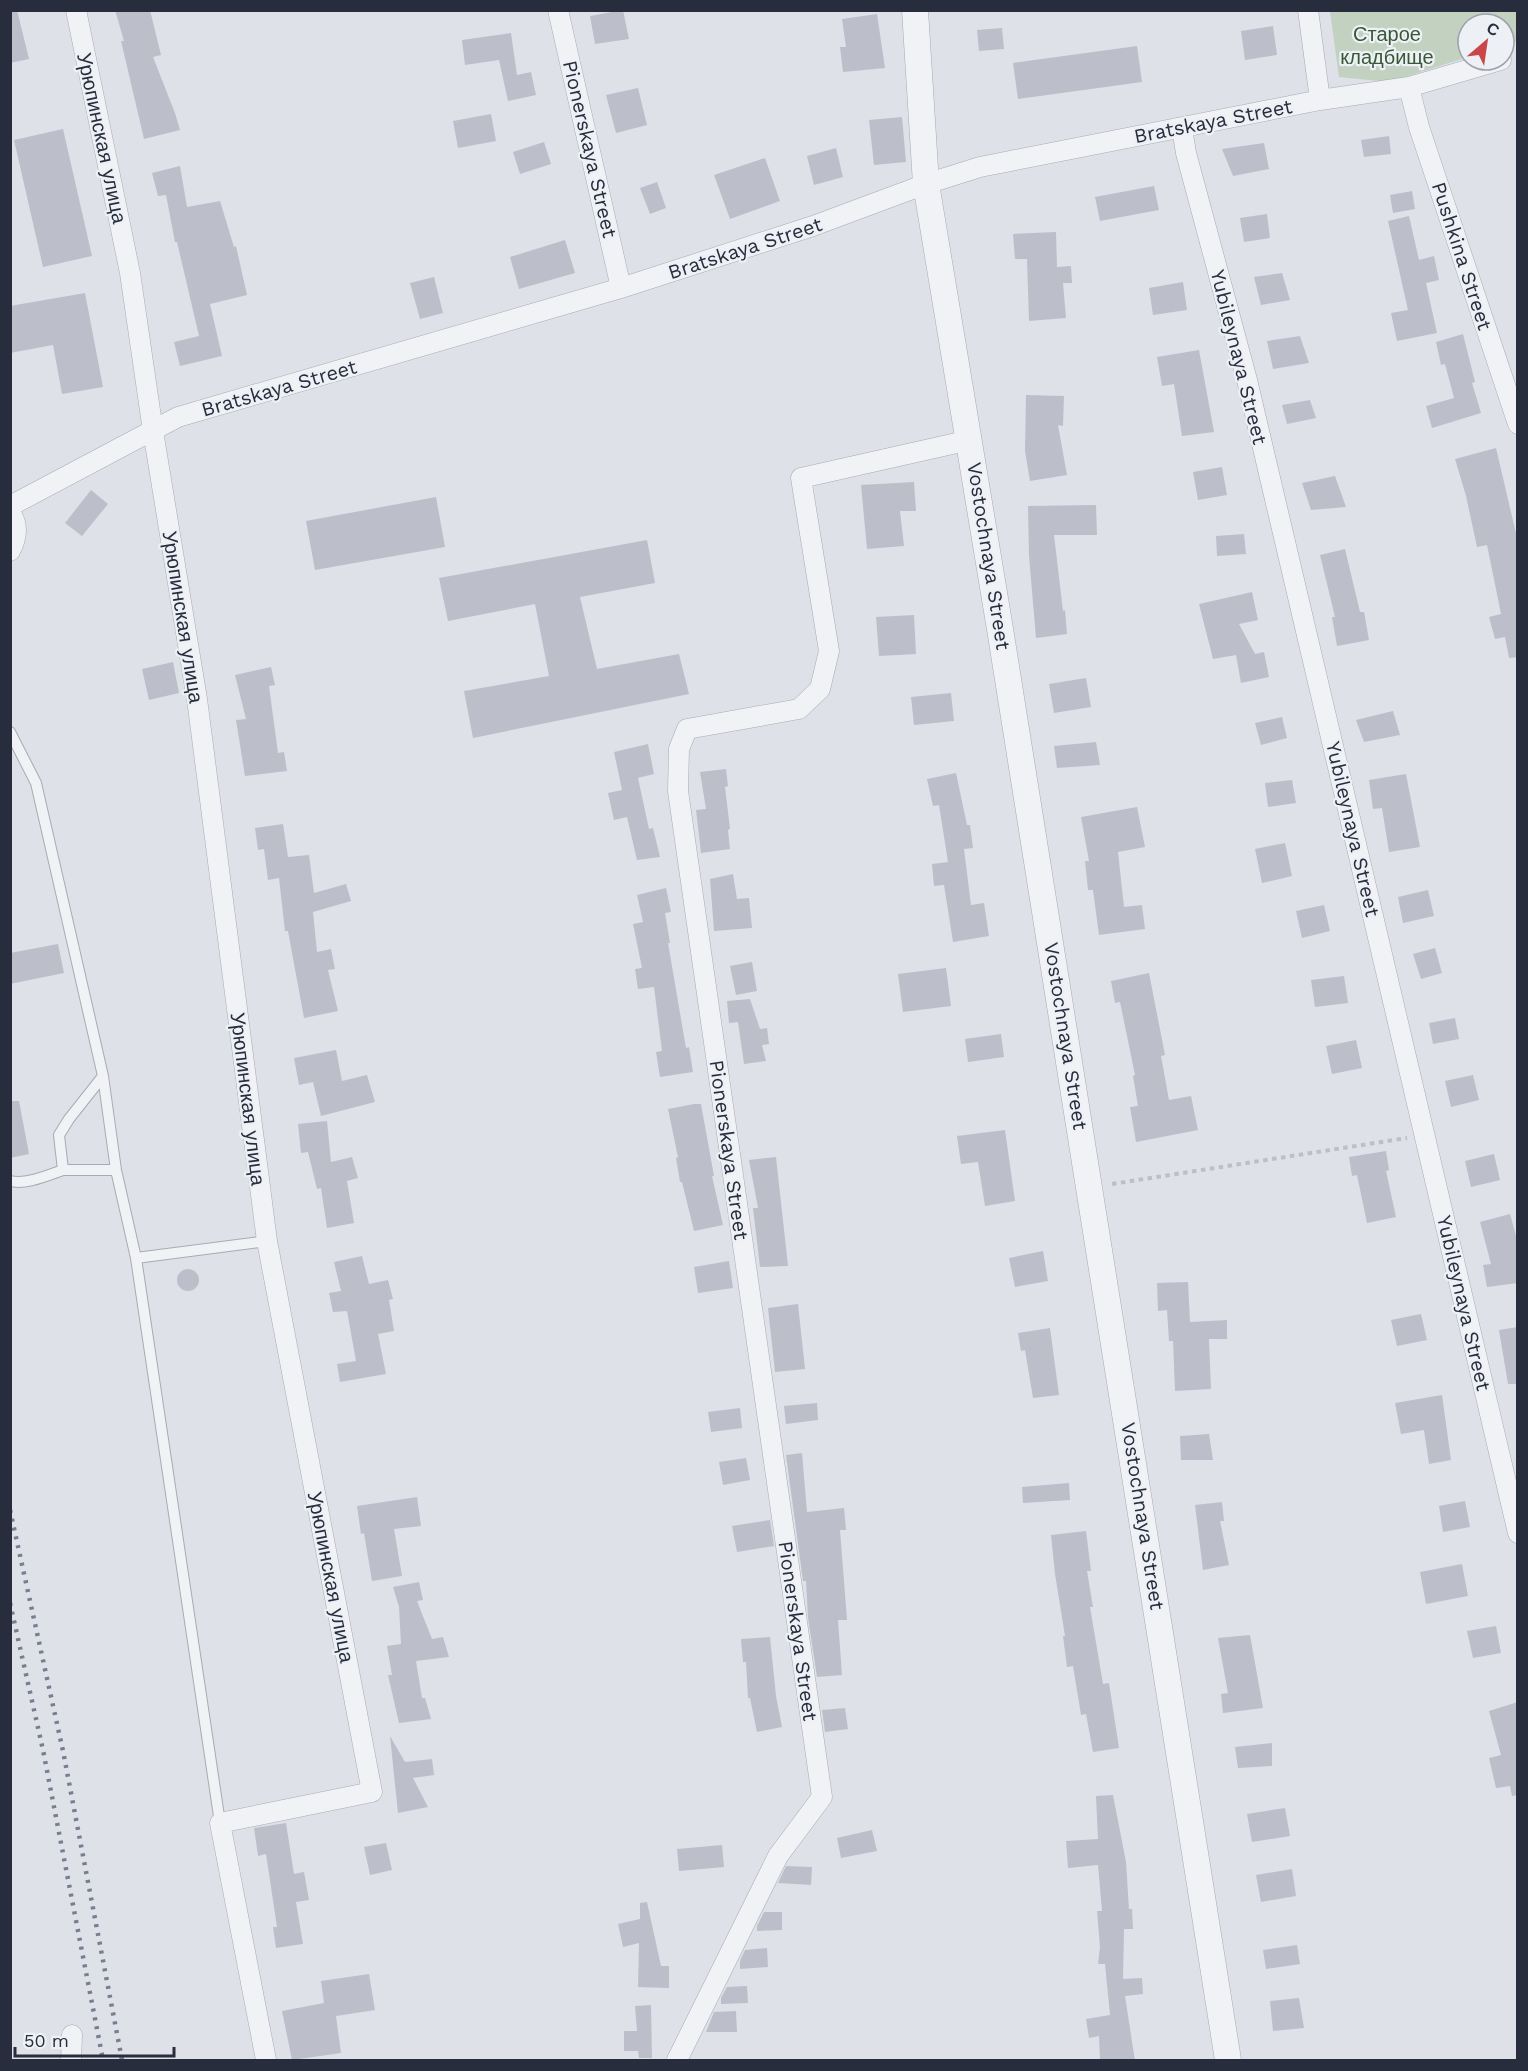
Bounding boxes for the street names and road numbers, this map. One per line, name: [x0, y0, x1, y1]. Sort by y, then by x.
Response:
street label: Урюпинская улица: [72, 50, 132, 226]
street label: Pionerskaya Street: [558, 58, 622, 241]
street label: Bratskaya Street: [1132, 94, 1295, 148]
street label: Pushkina Street: [1427, 179, 1497, 334]
street label: Bratskaya Street: [665, 212, 826, 284]
street label: Yubileynaya Street: [1206, 267, 1272, 447]
street label: Bratskaya Street: [198, 354, 360, 422]
street label: Vostochnaya Street: [962, 460, 1016, 652]
street label: Урюпинская улица: [158, 529, 209, 706]
street label: Yubileynaya Street: [1321, 739, 1385, 920]
street label: Vostochnaya Street: [1039, 940, 1093, 1132]
street label: Урюпинская улица: [225, 1011, 271, 1188]
street label: Pionerskaya Street: [704, 1058, 754, 1242]
street label: Yubileynaya Street: [1432, 1213, 1496, 1394]
street label: Vostochnaya Street: [1116, 1420, 1170, 1612]
street label: Урюпинская улица: [303, 1489, 360, 1666]
street label: Pionerskaya Street: [773, 1539, 823, 1723]

